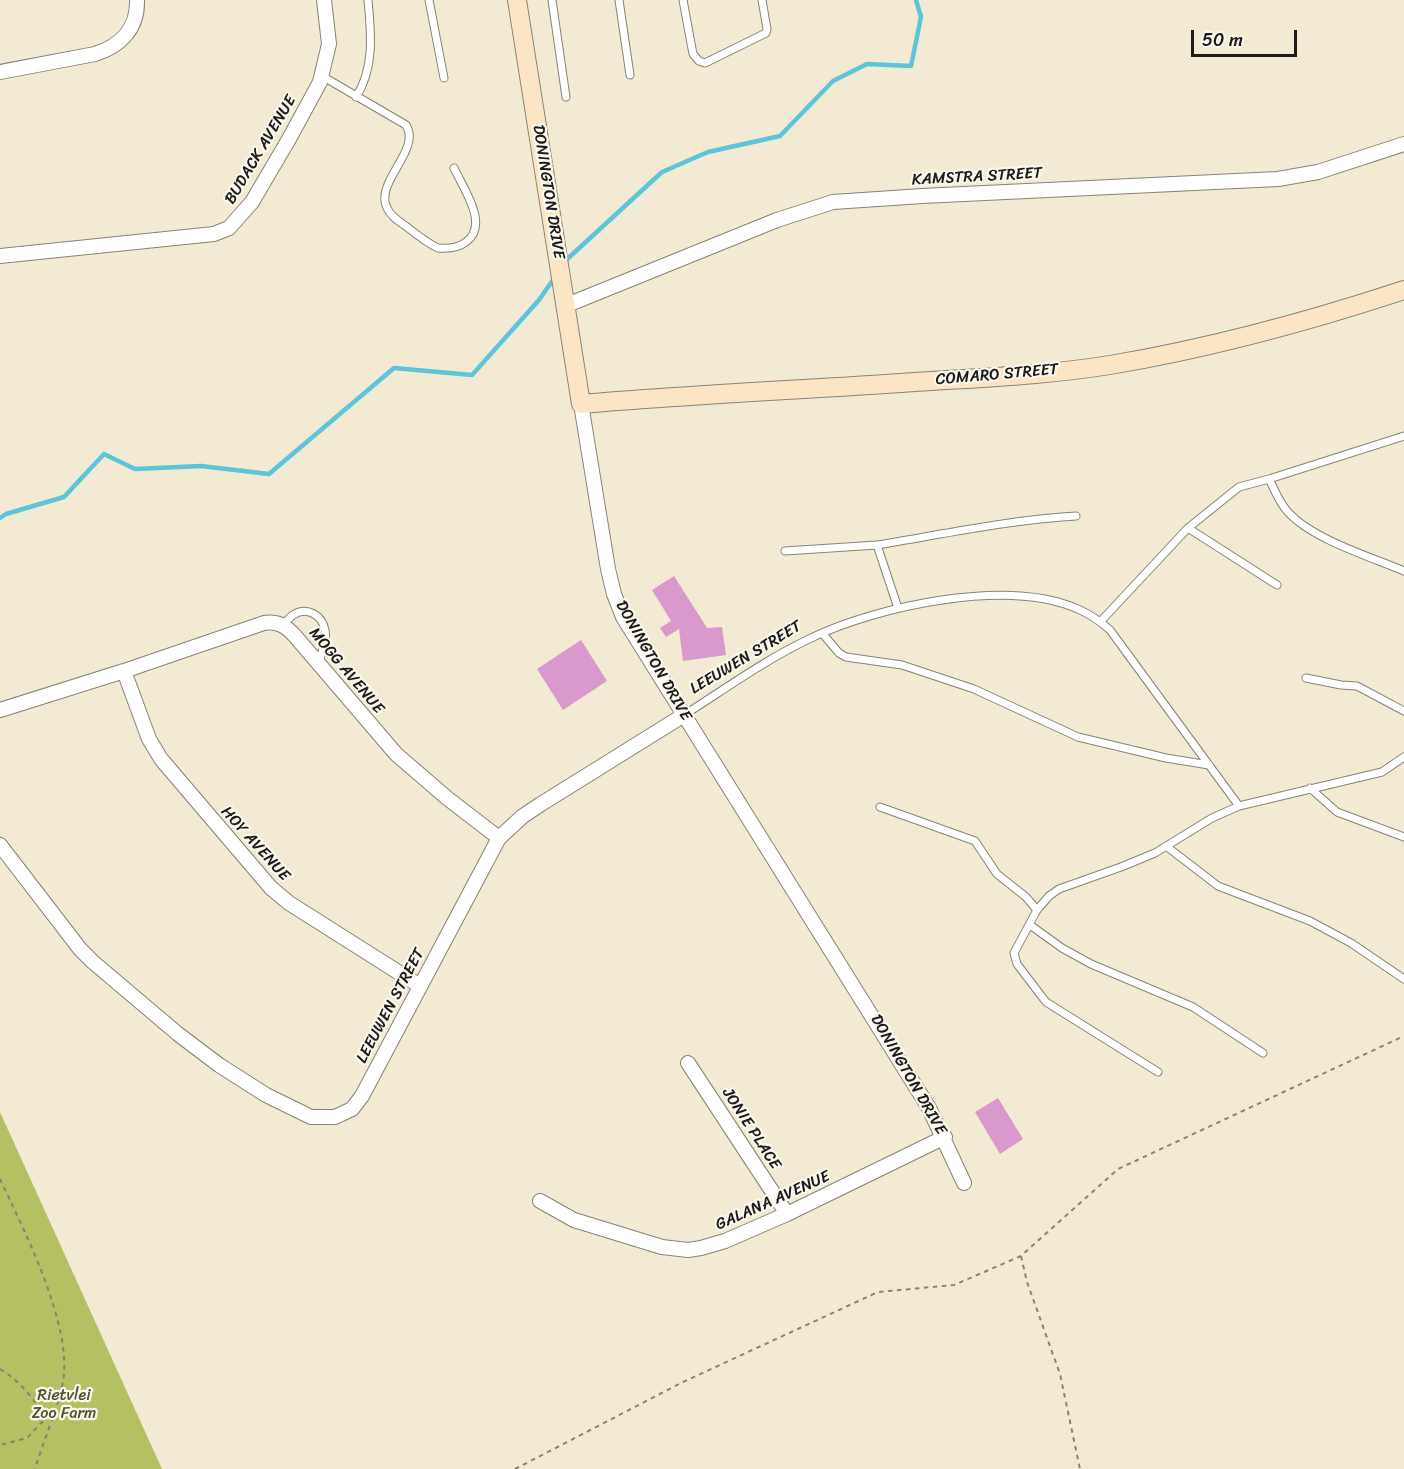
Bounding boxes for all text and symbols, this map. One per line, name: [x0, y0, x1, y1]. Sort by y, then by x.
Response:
scale bar: [1194, 18, 1300, 56]
text: 50 m: [1202, 24, 1243, 56]
street label: BUDACK AVENUE: [221, 92, 301, 208]
street label: DONINGTON DRIVE: [528, 124, 568, 260]
street label: KAMSTRA STREET: [911, 164, 1043, 190]
street label: COMARO STREET: [935, 360, 1059, 390]
street label: DONINGTON DRIVE: [611, 597, 695, 725]
street label: LEEUWEN STREET: [687, 617, 805, 699]
street label: MOGG AVENUE: [304, 624, 388, 718]
street label: HOY AVENUE: [216, 803, 294, 885]
street label: LEEUWEN STREET: [353, 945, 429, 1067]
street label: DONINGTON DRIVE: [866, 1011, 950, 1139]
street label: JONIE PLACE: [718, 1085, 784, 1173]
street label: GALANA AVENUE: [713, 1167, 833, 1235]
park label: Rietvlei Zoo Farm: [32, 1386, 96, 1424]

